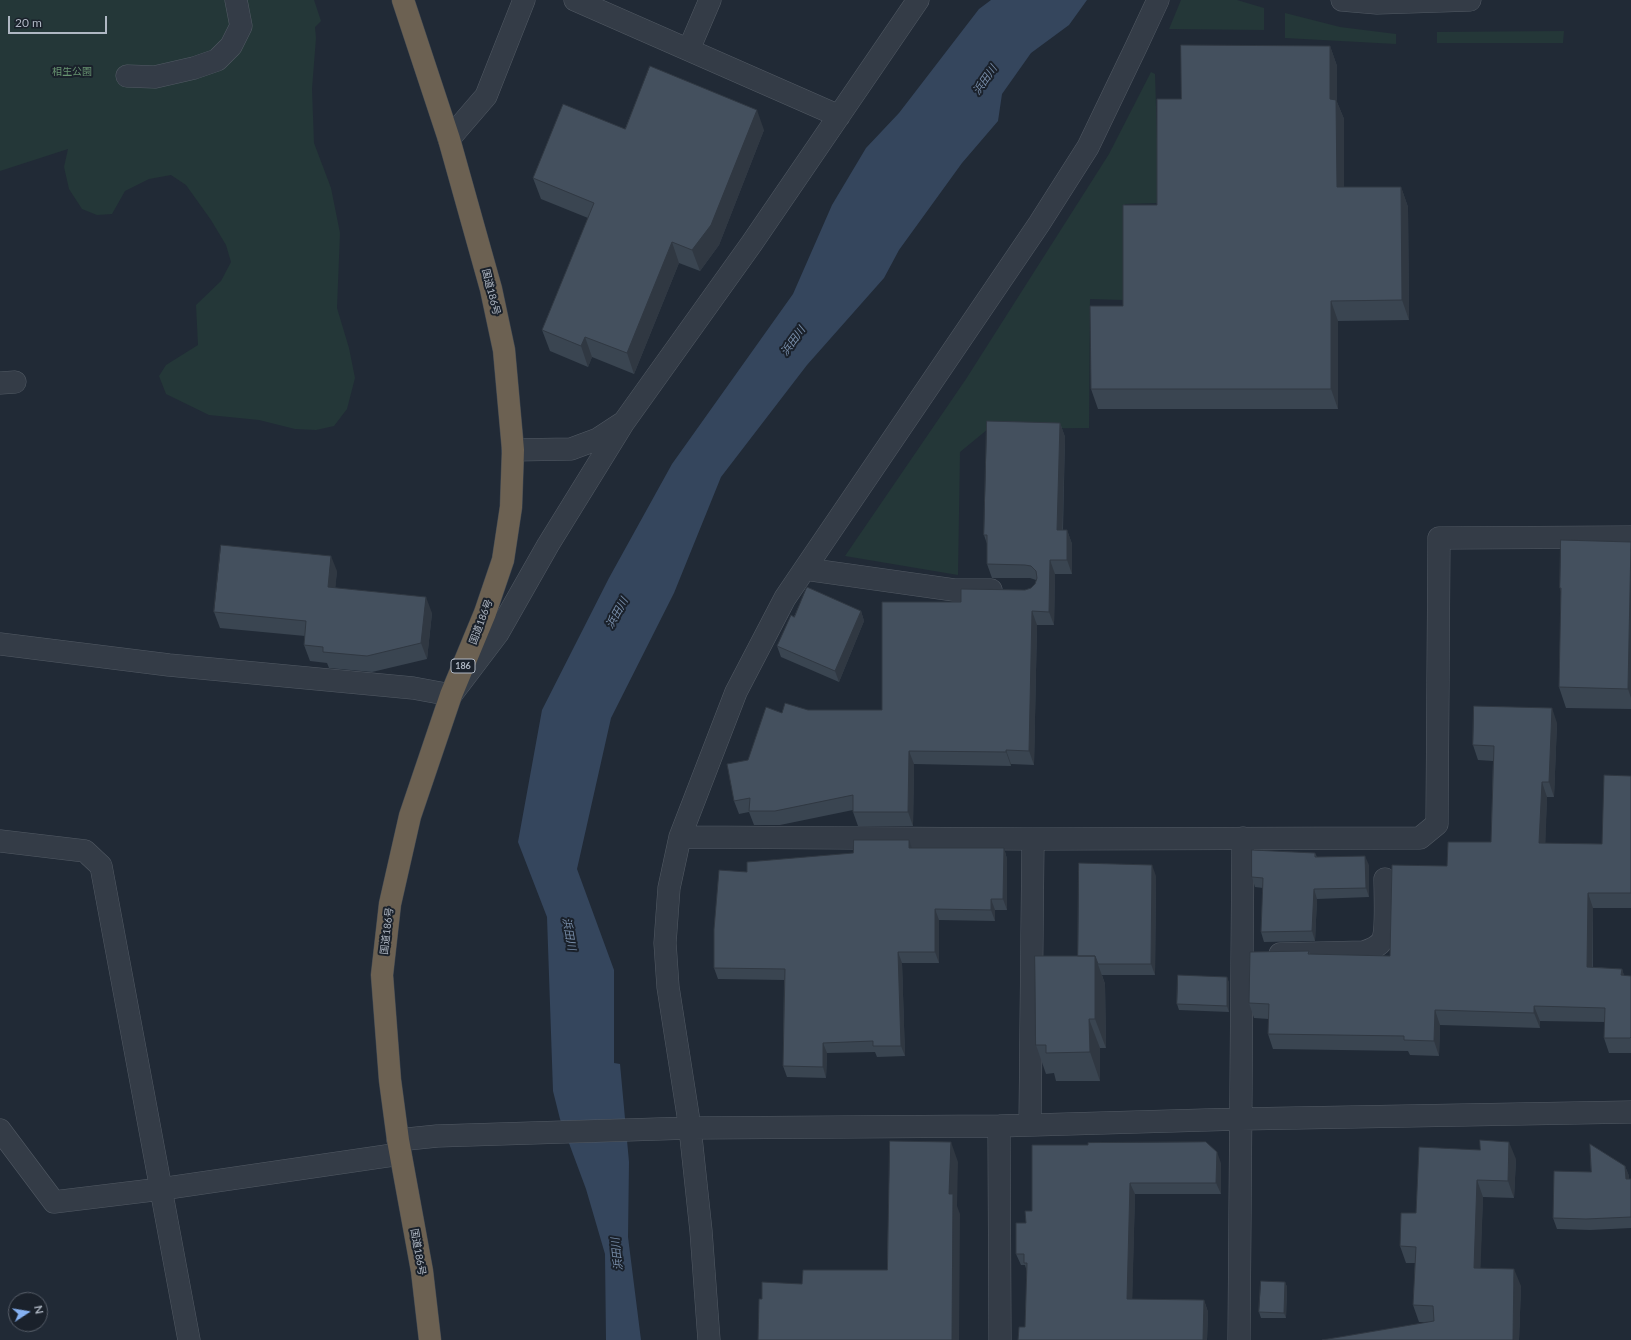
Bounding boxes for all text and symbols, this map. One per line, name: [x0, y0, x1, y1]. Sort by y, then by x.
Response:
scale bar: [10, 8, 109, 34]
text: 20 m: [15, 15, 42, 30]
water label: 浜田川: [970, 63, 1000, 97]
park label: 相生公園: [52, 66, 92, 78]
street label: 国道186号: [479, 268, 503, 316]
water label: 浜田川: [778, 324, 808, 358]
water label: 浜田川: [603, 595, 631, 631]
street label: 国道186号: [467, 598, 495, 646]
road number: 186: [451, 659, 475, 673]
street label: 国道186号: [378, 907, 396, 955]
water label: 浜田川: [560, 917, 578, 951]
street label: 国道186号: [408, 1228, 428, 1276]
water label: 浜田川: [609, 1237, 625, 1271]
north arrow: [8, 1292, 48, 1332]
text: N: [32, 1304, 46, 1315]

